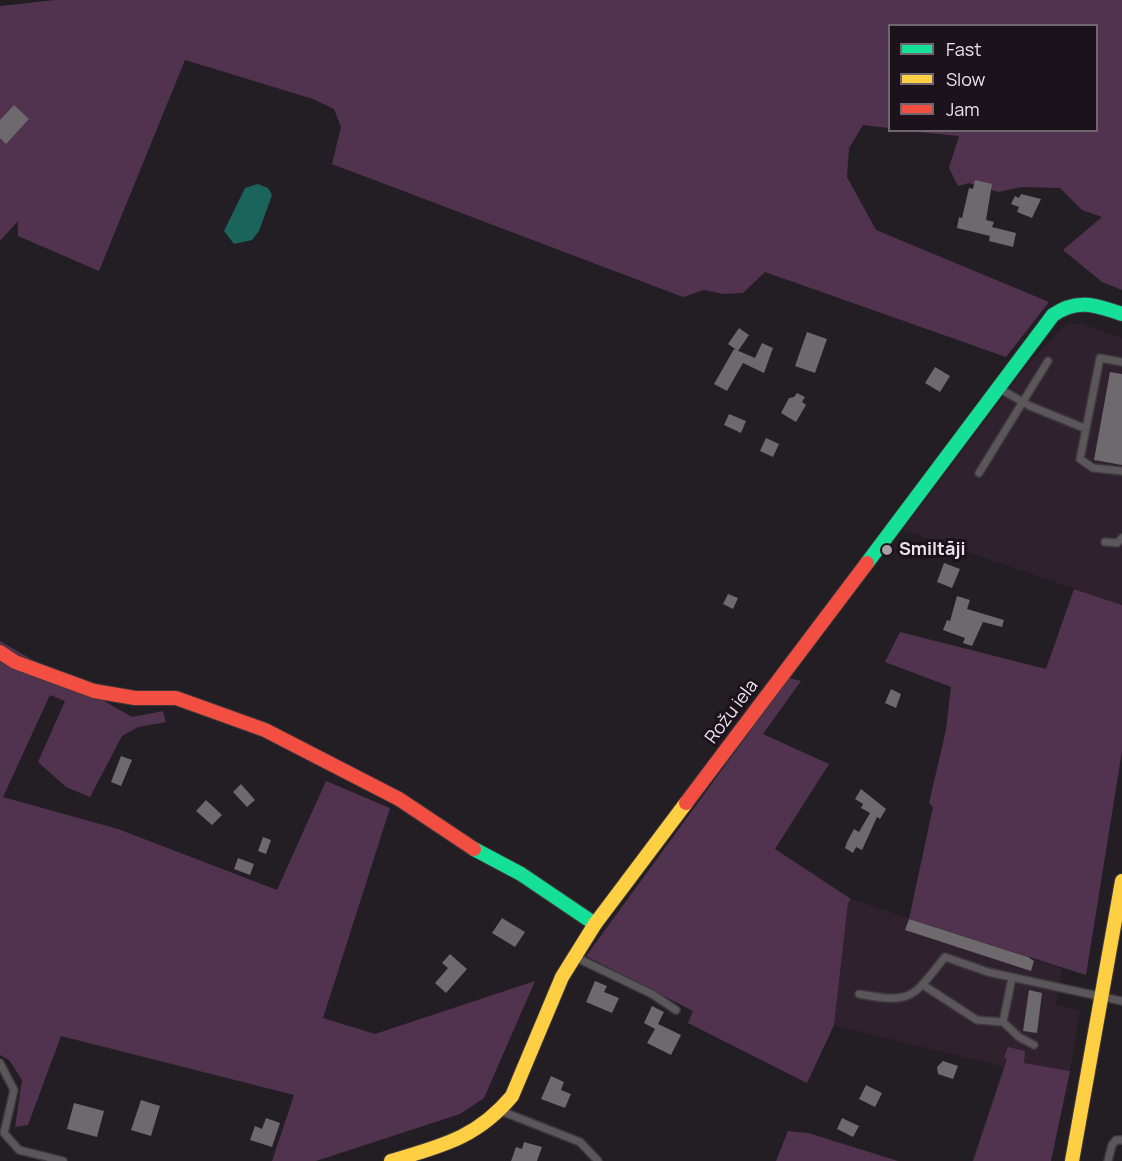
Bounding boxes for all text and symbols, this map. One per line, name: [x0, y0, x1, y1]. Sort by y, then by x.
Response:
legend: [888, 24, 1098, 132]
text: Fast: [946, 37, 981, 61]
text: Slow: [946, 67, 985, 91]
text: Jam: [946, 97, 980, 121]
place label: Smiltāji: [899, 539, 966, 561]
marker: Smiltāji: [880, 543, 894, 557]
street label: Rožu iela: [701, 676, 763, 748]

